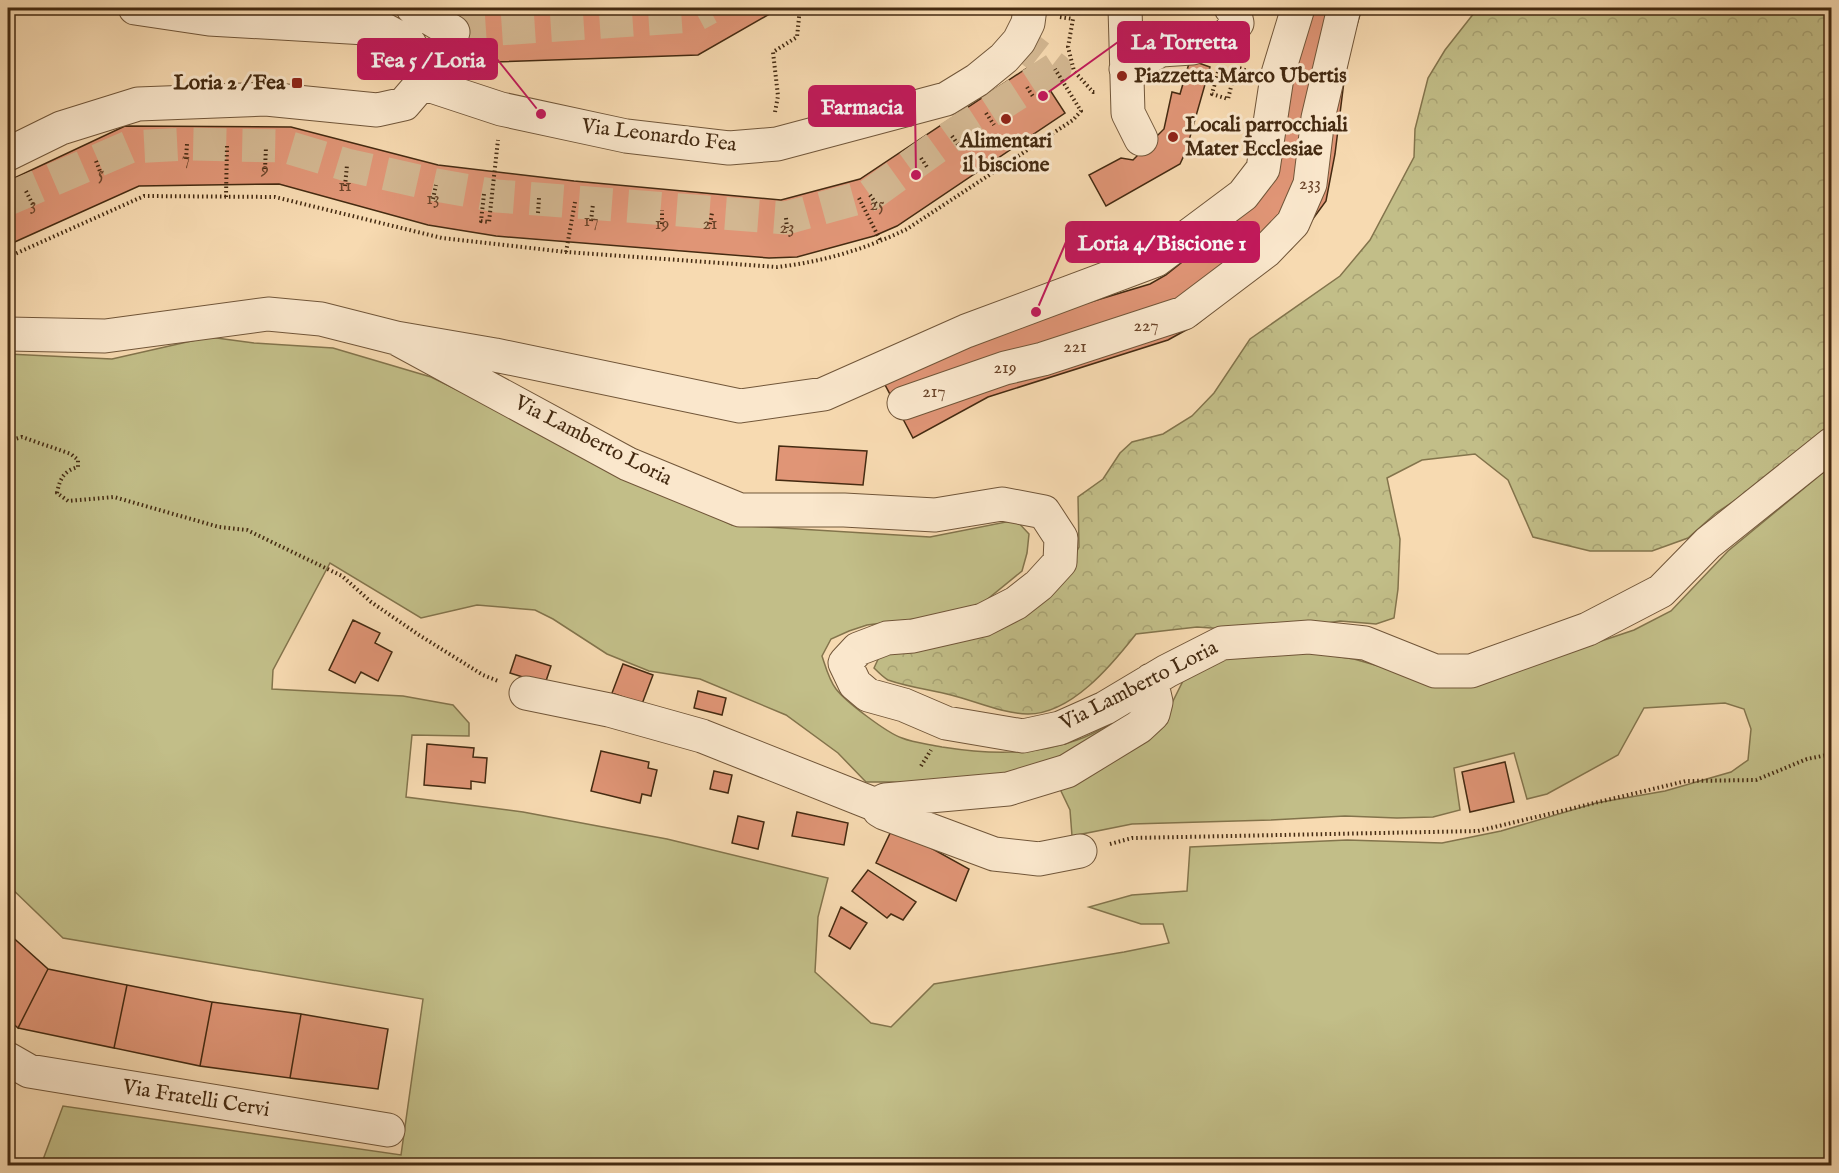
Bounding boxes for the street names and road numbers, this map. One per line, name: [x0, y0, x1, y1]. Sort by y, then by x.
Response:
street label: Via Leonardo Fea: [579, 113, 739, 159]
street label: Via Lamberto Loria: [509, 389, 677, 493]
street label: Via Lamberto Loria: [1055, 634, 1223, 738]
street label: Via Fratelli Cervi: [119, 1074, 272, 1124]

